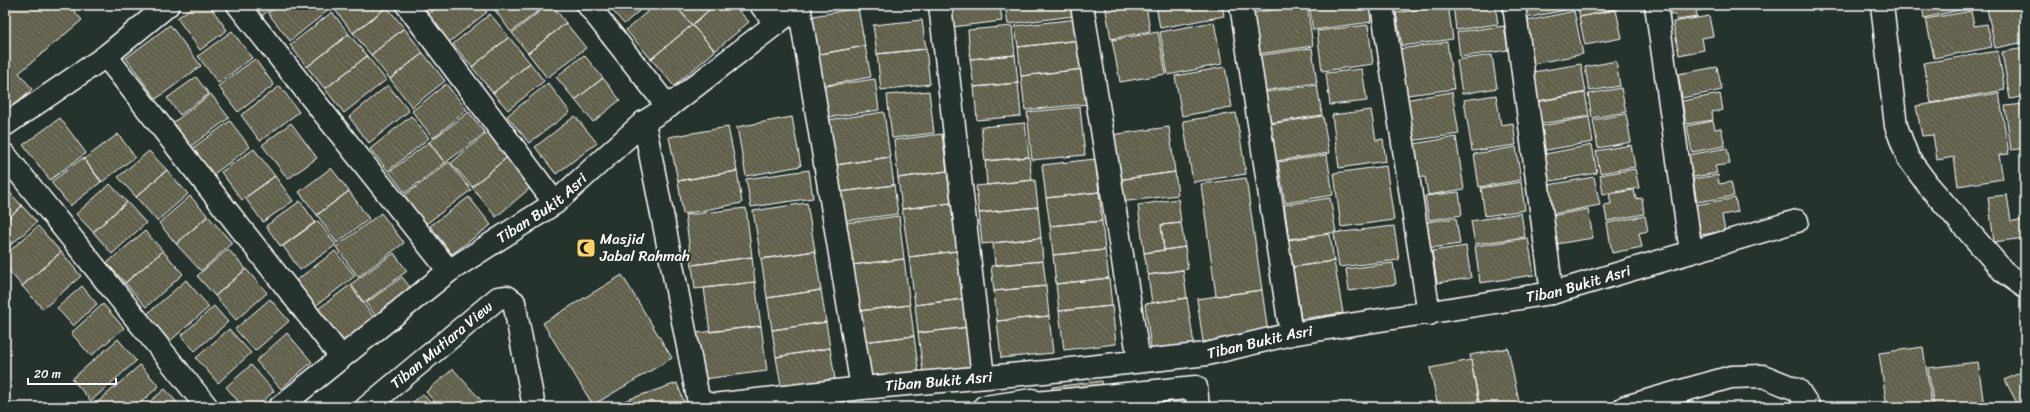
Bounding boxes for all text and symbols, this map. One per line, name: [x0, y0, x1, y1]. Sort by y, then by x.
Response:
street label: Tiban Bukit Asri: [491, 166, 594, 250]
place label: Masjid Jabal Rahmah: [599, 226, 690, 269]
mosque icon: Masjid Jabal Rahmah: [575, 237, 597, 259]
street label: Tiban Bukit Asri: [1524, 257, 1635, 310]
street label: Tiban Mutiara View: [384, 294, 499, 396]
street label: Tiban Bukit Asri: [1204, 318, 1315, 367]
scale bar: [28, 360, 116, 386]
text: 20 m: [34, 363, 61, 385]
street label: Tiban Bukit Asri: [884, 364, 994, 399]

